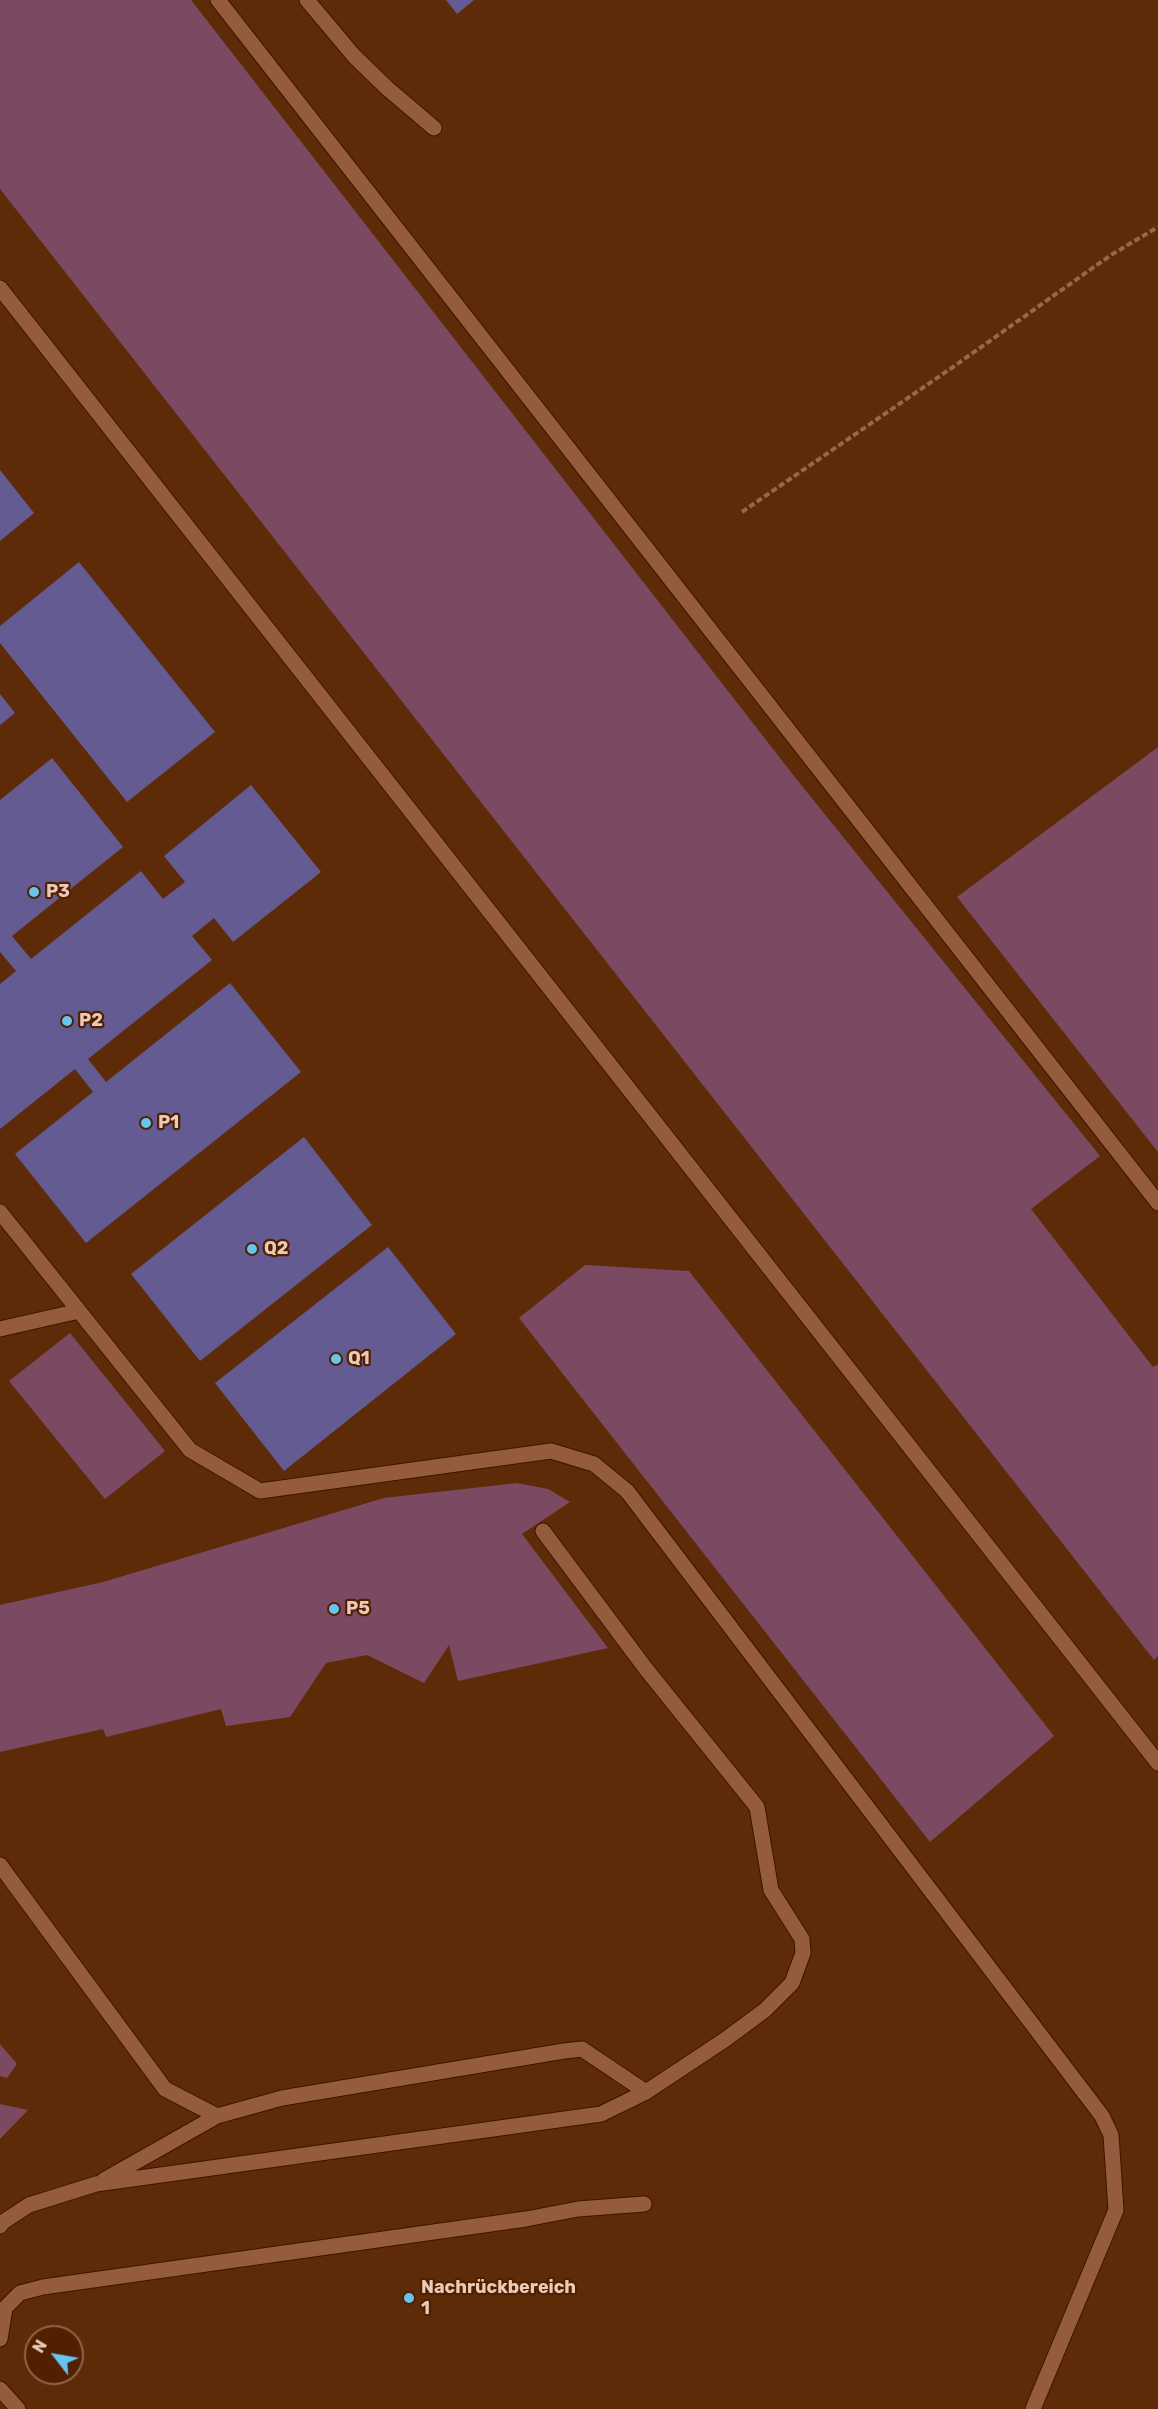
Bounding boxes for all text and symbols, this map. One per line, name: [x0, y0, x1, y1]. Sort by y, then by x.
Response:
place label: P3: [46, 881, 70, 903]
marker: P3: [27, 885, 41, 899]
place label: P2: [79, 1010, 103, 1032]
marker: P2: [60, 1014, 74, 1028]
place label: P1: [158, 1112, 179, 1134]
marker: P1: [139, 1116, 153, 1130]
place label: Q2: [264, 1238, 289, 1260]
marker: Q2: [245, 1242, 259, 1256]
place label: Q1: [348, 1348, 370, 1370]
marker: Q1: [329, 1352, 343, 1366]
place label: P5: [346, 1598, 370, 1620]
marker: P5: [327, 1602, 341, 1616]
place label: Nachrückbereich 1: [421, 2277, 576, 2320]
marker: Nachrückbereich 1: [402, 2291, 416, 2305]
north arrow: [24, 2325, 84, 2385]
text: N: [29, 2337, 51, 2356]

